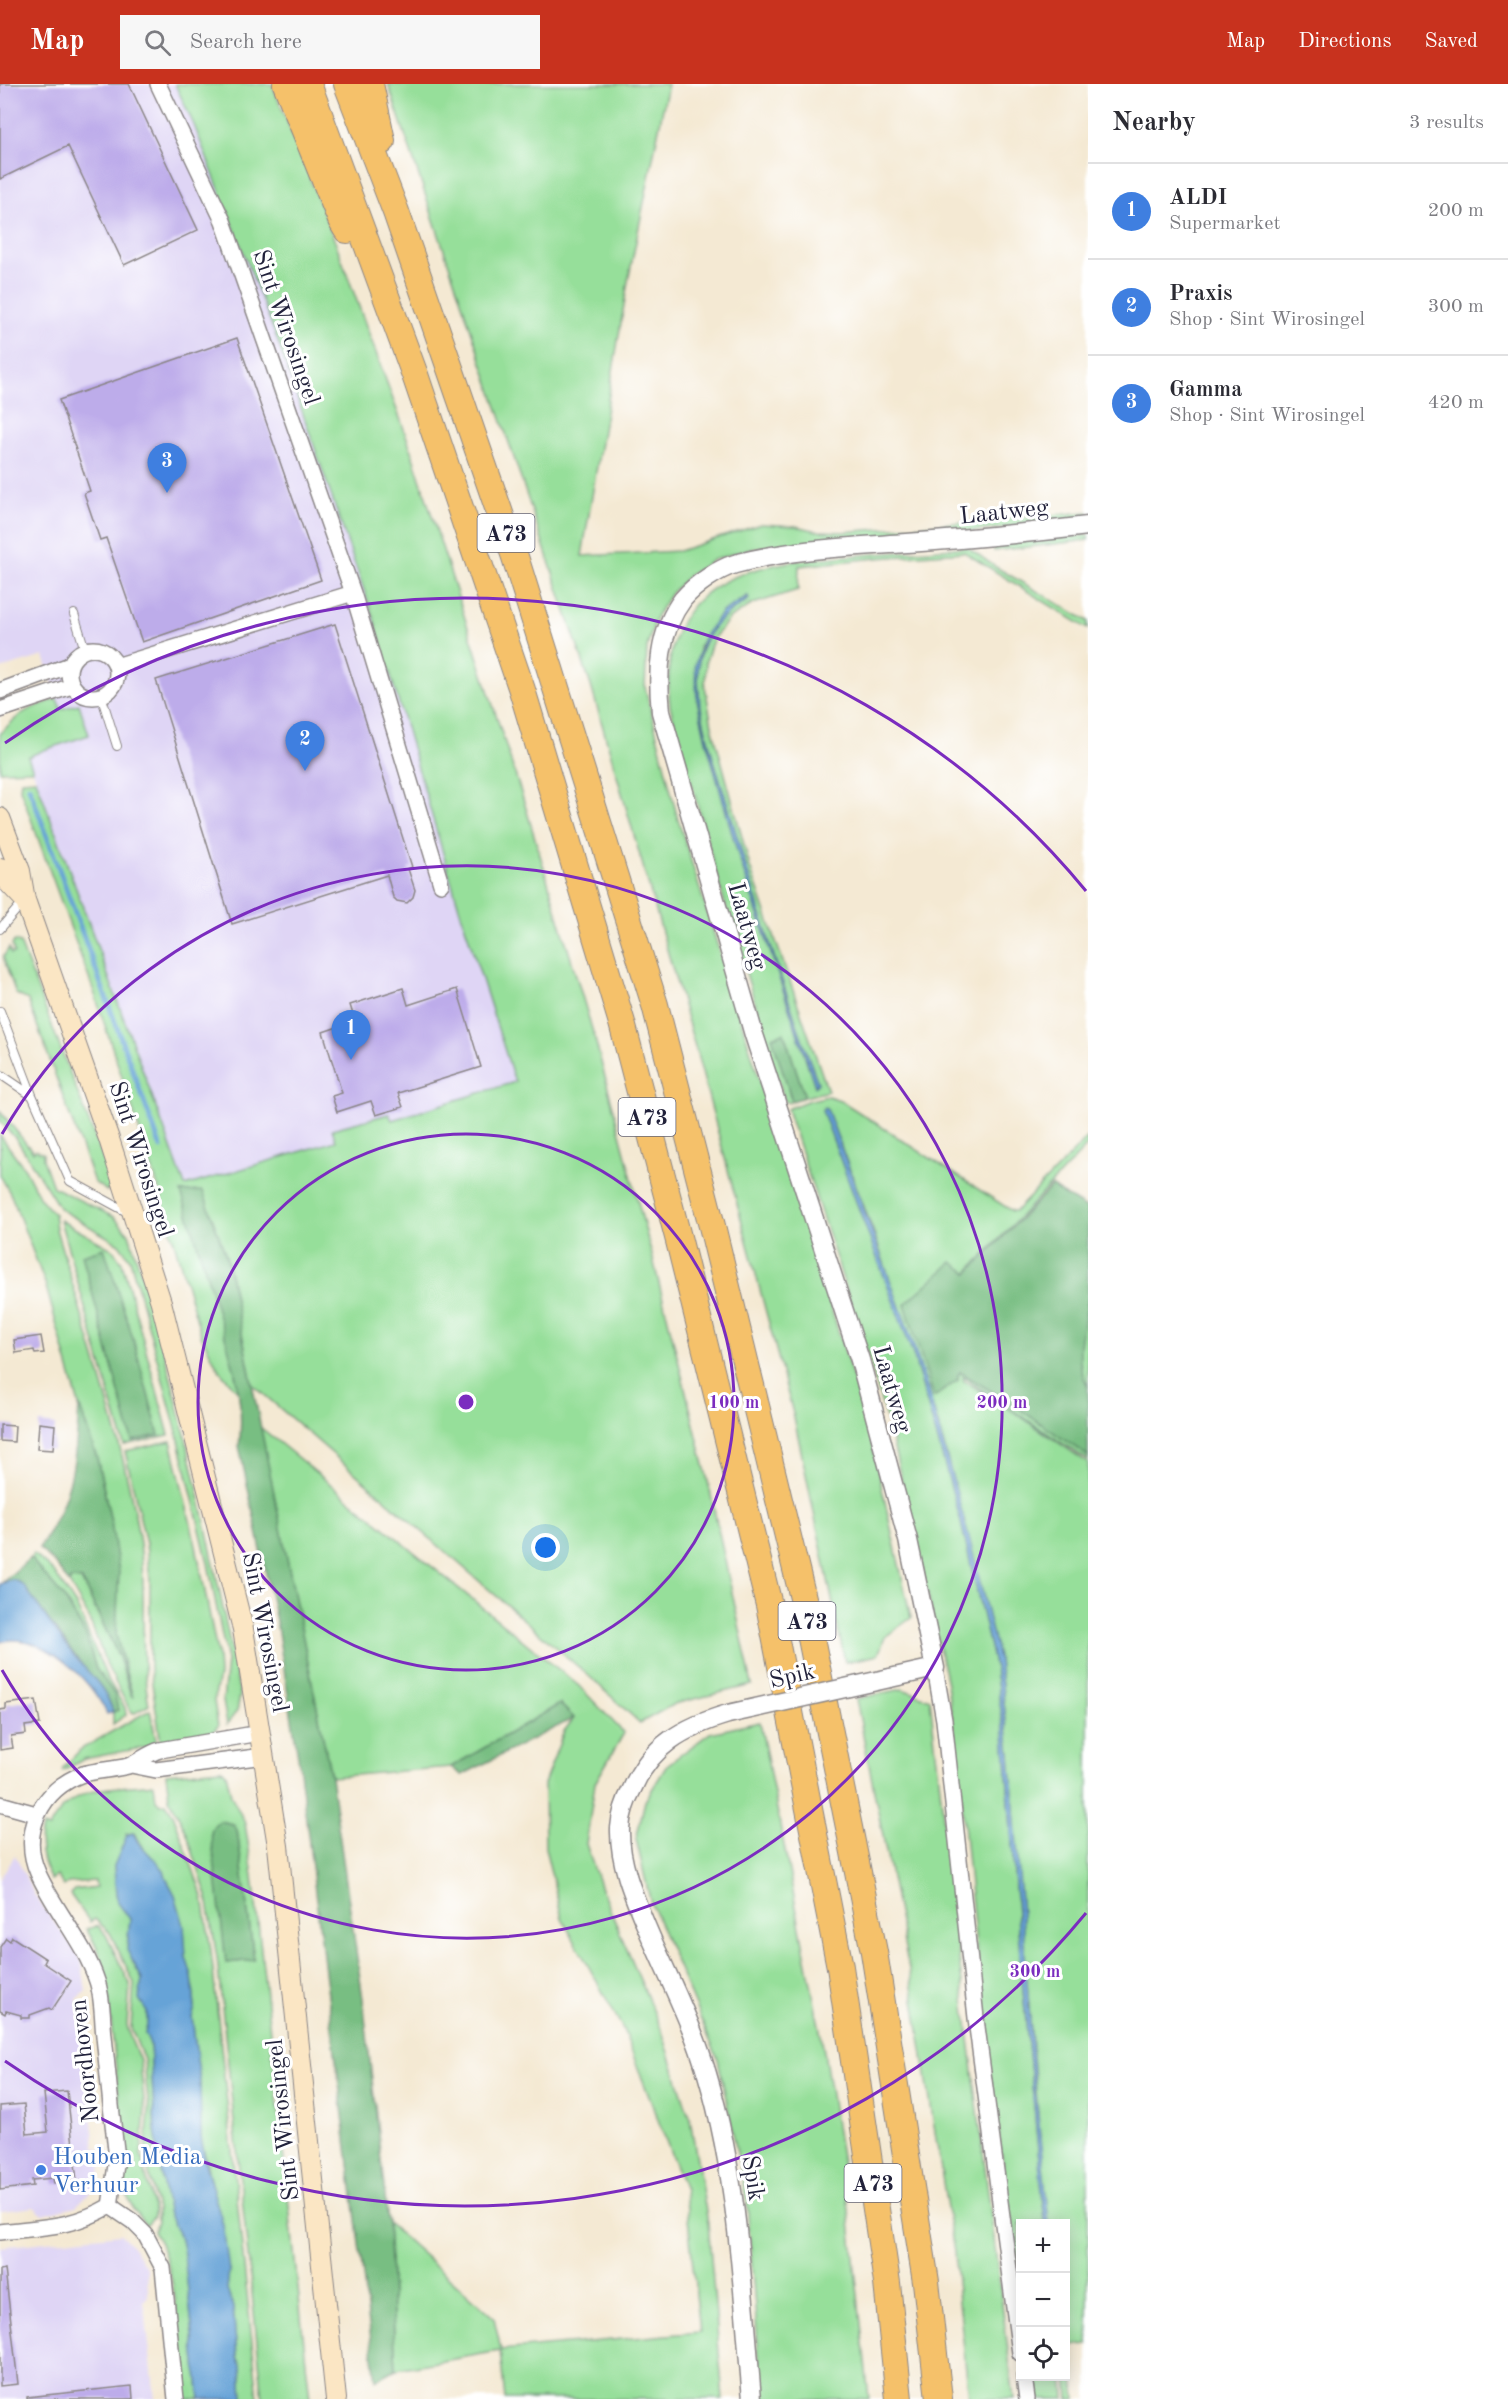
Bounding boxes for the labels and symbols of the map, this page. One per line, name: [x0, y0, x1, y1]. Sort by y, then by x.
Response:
street label: Sint Wirosingel: [247, 247, 323, 408]
pin: 3: [148, 444, 186, 493]
street label: Laatweg: [958, 496, 1050, 530]
road number: A73: [478, 514, 534, 552]
pin: 2: [286, 722, 324, 771]
street label: Laatweg: [722, 880, 770, 973]
pin: 1: [332, 1010, 370, 1060]
street label: Sint Wirosingel: [104, 1079, 177, 1241]
road number: A73: [618, 1098, 676, 1136]
street label: Laatweg: [867, 1343, 915, 1436]
centre of rings: [456, 1392, 476, 1412]
text: 100 m: [709, 1394, 759, 1412]
text: 200 m: [977, 1394, 1027, 1412]
your location: [531, 1533, 560, 1562]
street label: Sint Wirosingel: [237, 1550, 291, 1714]
road number: A73: [778, 1602, 836, 1640]
street label: Spik: [767, 1660, 818, 1694]
text: 300 m: [1010, 1963, 1060, 1981]
street label: Noordhoven: [68, 1998, 104, 2124]
street label: Sint Wirosingel: [264, 2038, 304, 2202]
place label: Houben Media Verhuur: [53, 2146, 202, 2198]
street label: Spik: [737, 2154, 767, 2203]
marker: Houben Media Verhuur: [34, 2163, 48, 2177]
road number: A73: [844, 2164, 902, 2202]

